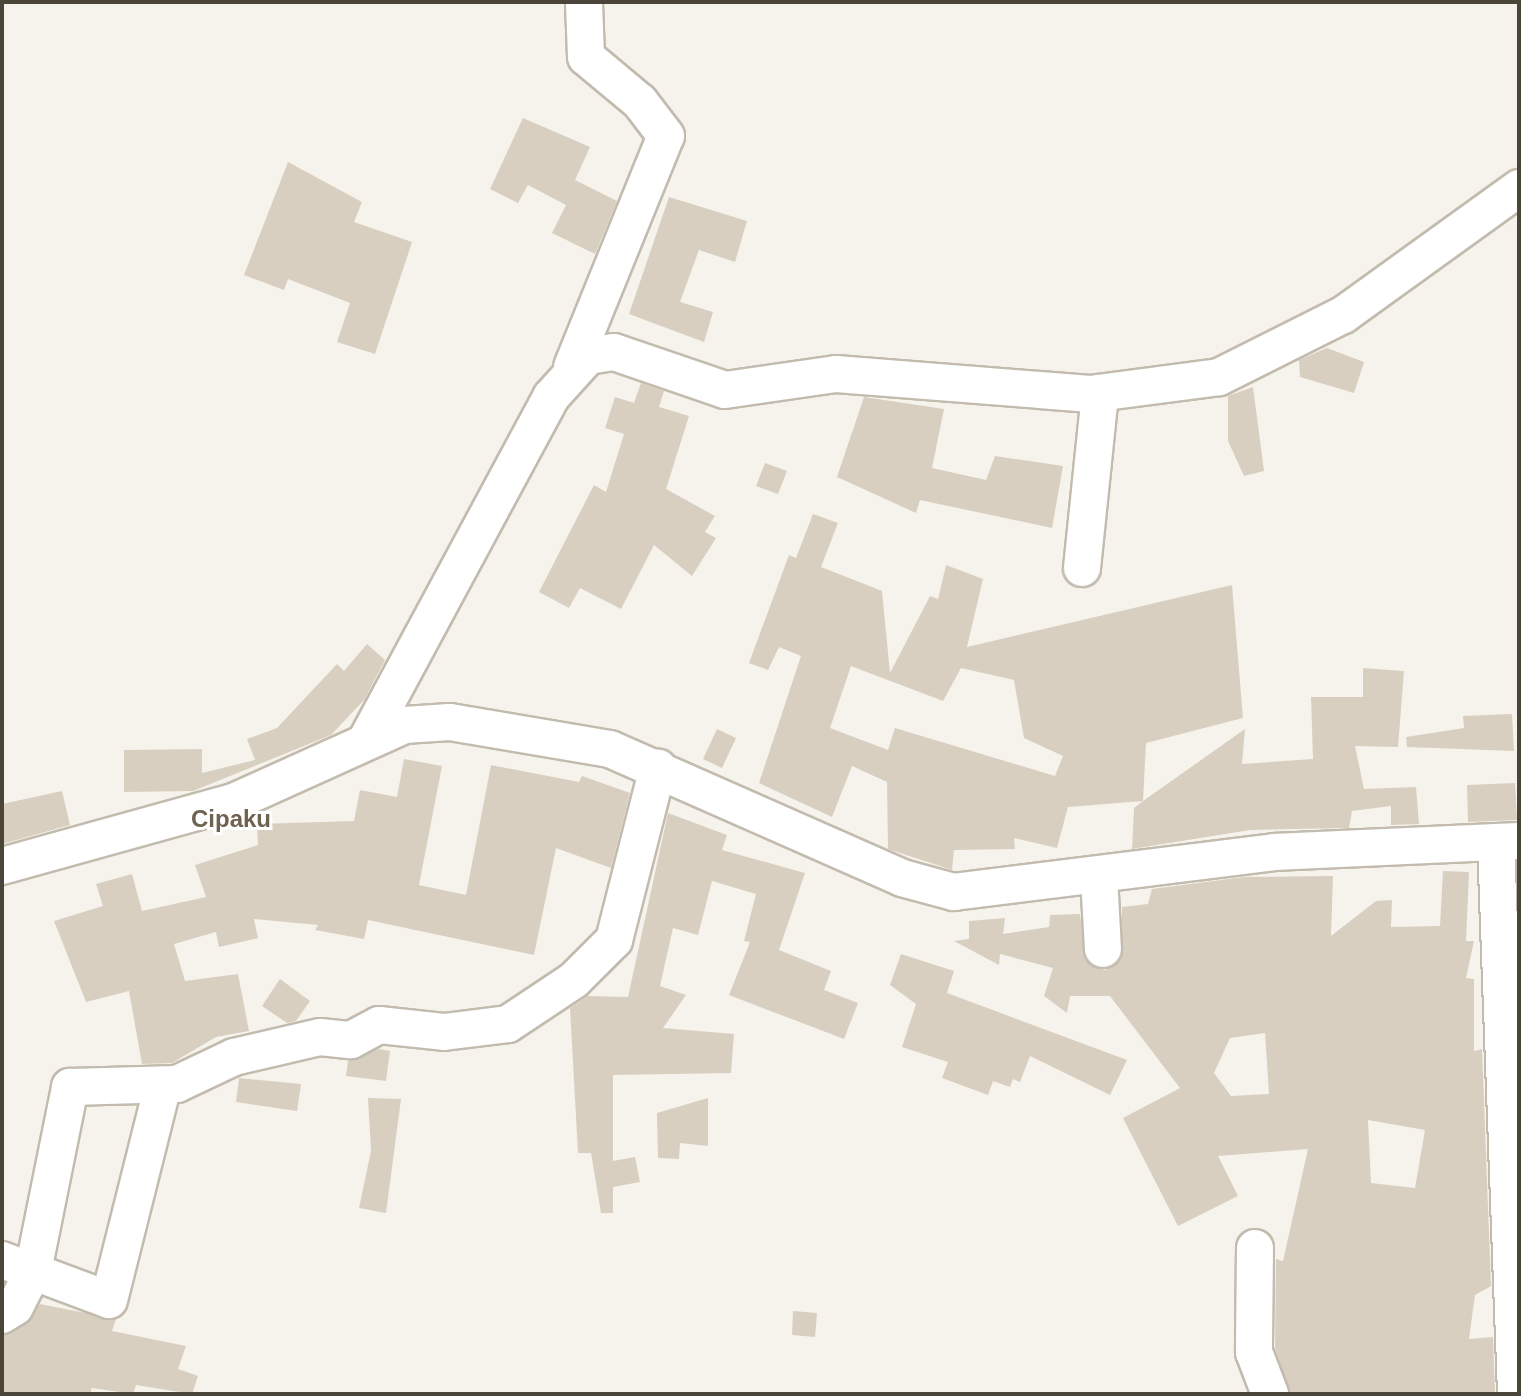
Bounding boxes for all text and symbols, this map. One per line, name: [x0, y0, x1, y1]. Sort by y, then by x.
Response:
district label: Cipaku: [191, 805, 271, 833]

